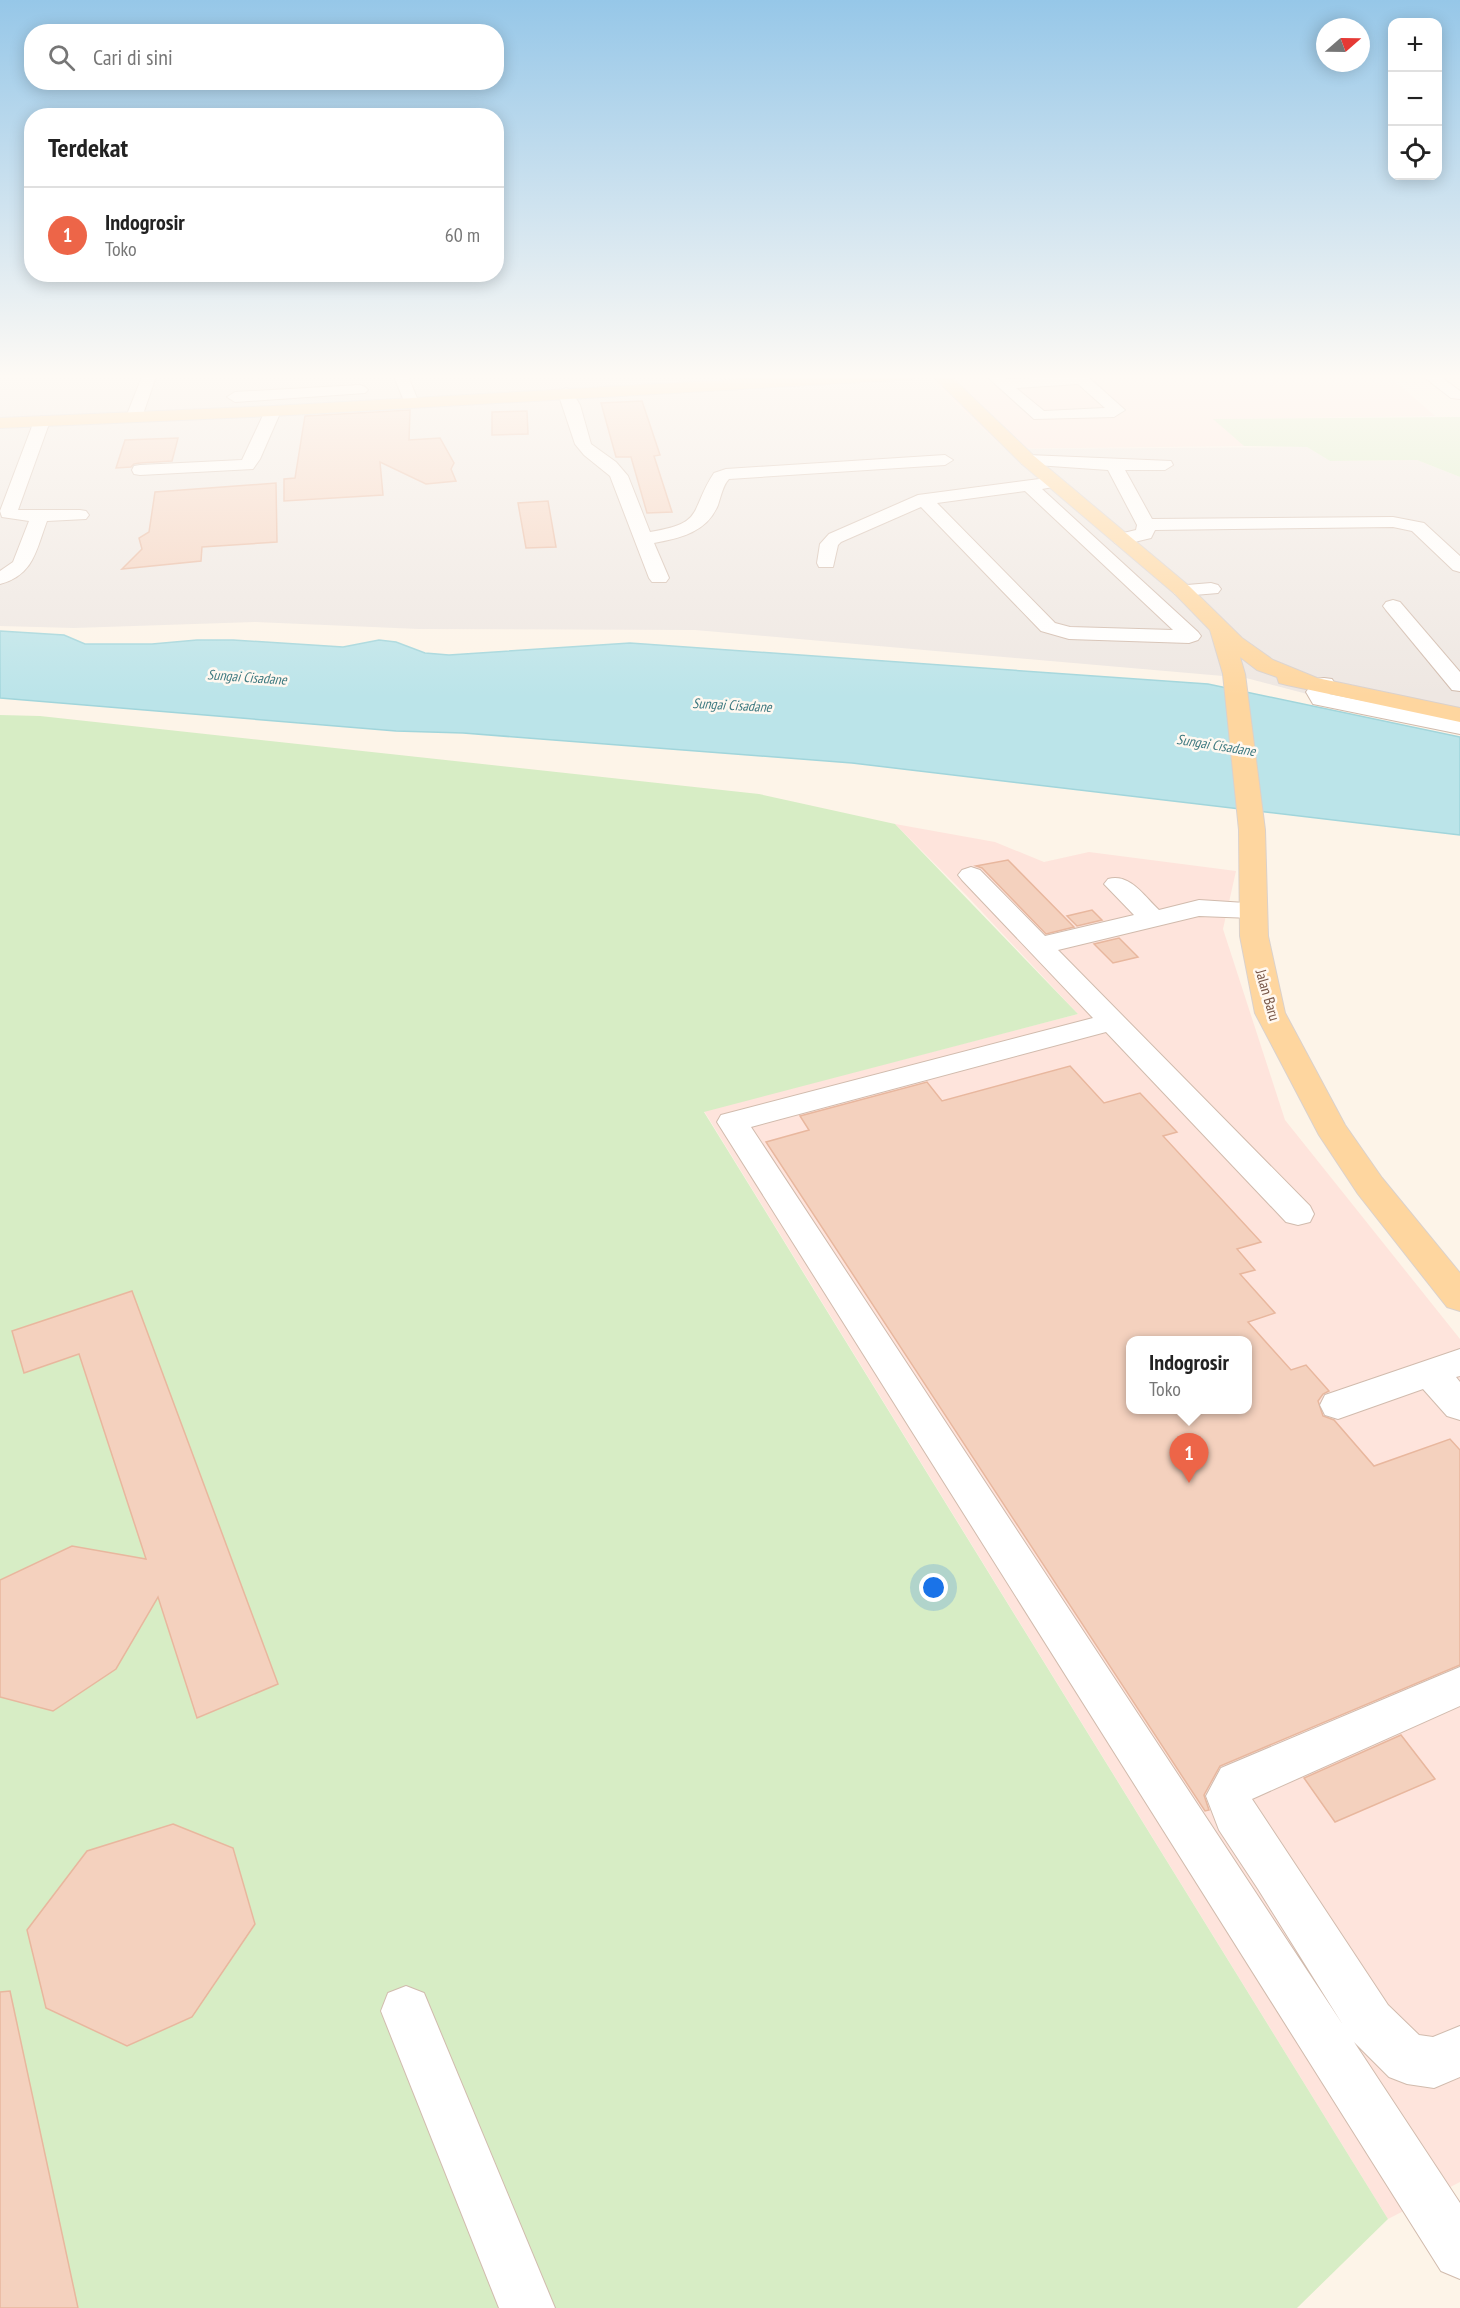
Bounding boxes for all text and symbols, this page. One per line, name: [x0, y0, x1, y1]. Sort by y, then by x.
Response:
north arrow: [1316, 18, 1370, 72]
map controls: [1388, 18, 1442, 180]
button: +: [1388, 18, 1442, 72]
search box: [24, 24, 504, 90]
icon: search: [45, 41, 78, 74]
text: Cari di sini: [93, 43, 173, 71]
button: −: [1388, 72, 1442, 126]
button: locate: [1388, 126, 1442, 180]
text: Terdekat: [48, 131, 128, 164]
text: Indogrosir: [105, 208, 185, 236]
text: 1: [63, 222, 72, 248]
text: 60 m: [445, 222, 480, 248]
text: Toko: [105, 236, 137, 262]
water label: Sungai Cisadane: [207, 665, 288, 689]
water label: Sungai Cisadane: [692, 694, 773, 716]
water label: Sungai Cisadane: [1175, 730, 1258, 760]
street label: Jalan Baru: [1251, 966, 1284, 1023]
popup: [1126, 1336, 1252, 1414]
text: Indogrosir: [1149, 1348, 1229, 1376]
text: Toko: [1149, 1376, 1181, 1402]
pin: 1: [1170, 1434, 1208, 1483]
your location: [919, 1573, 948, 1602]

